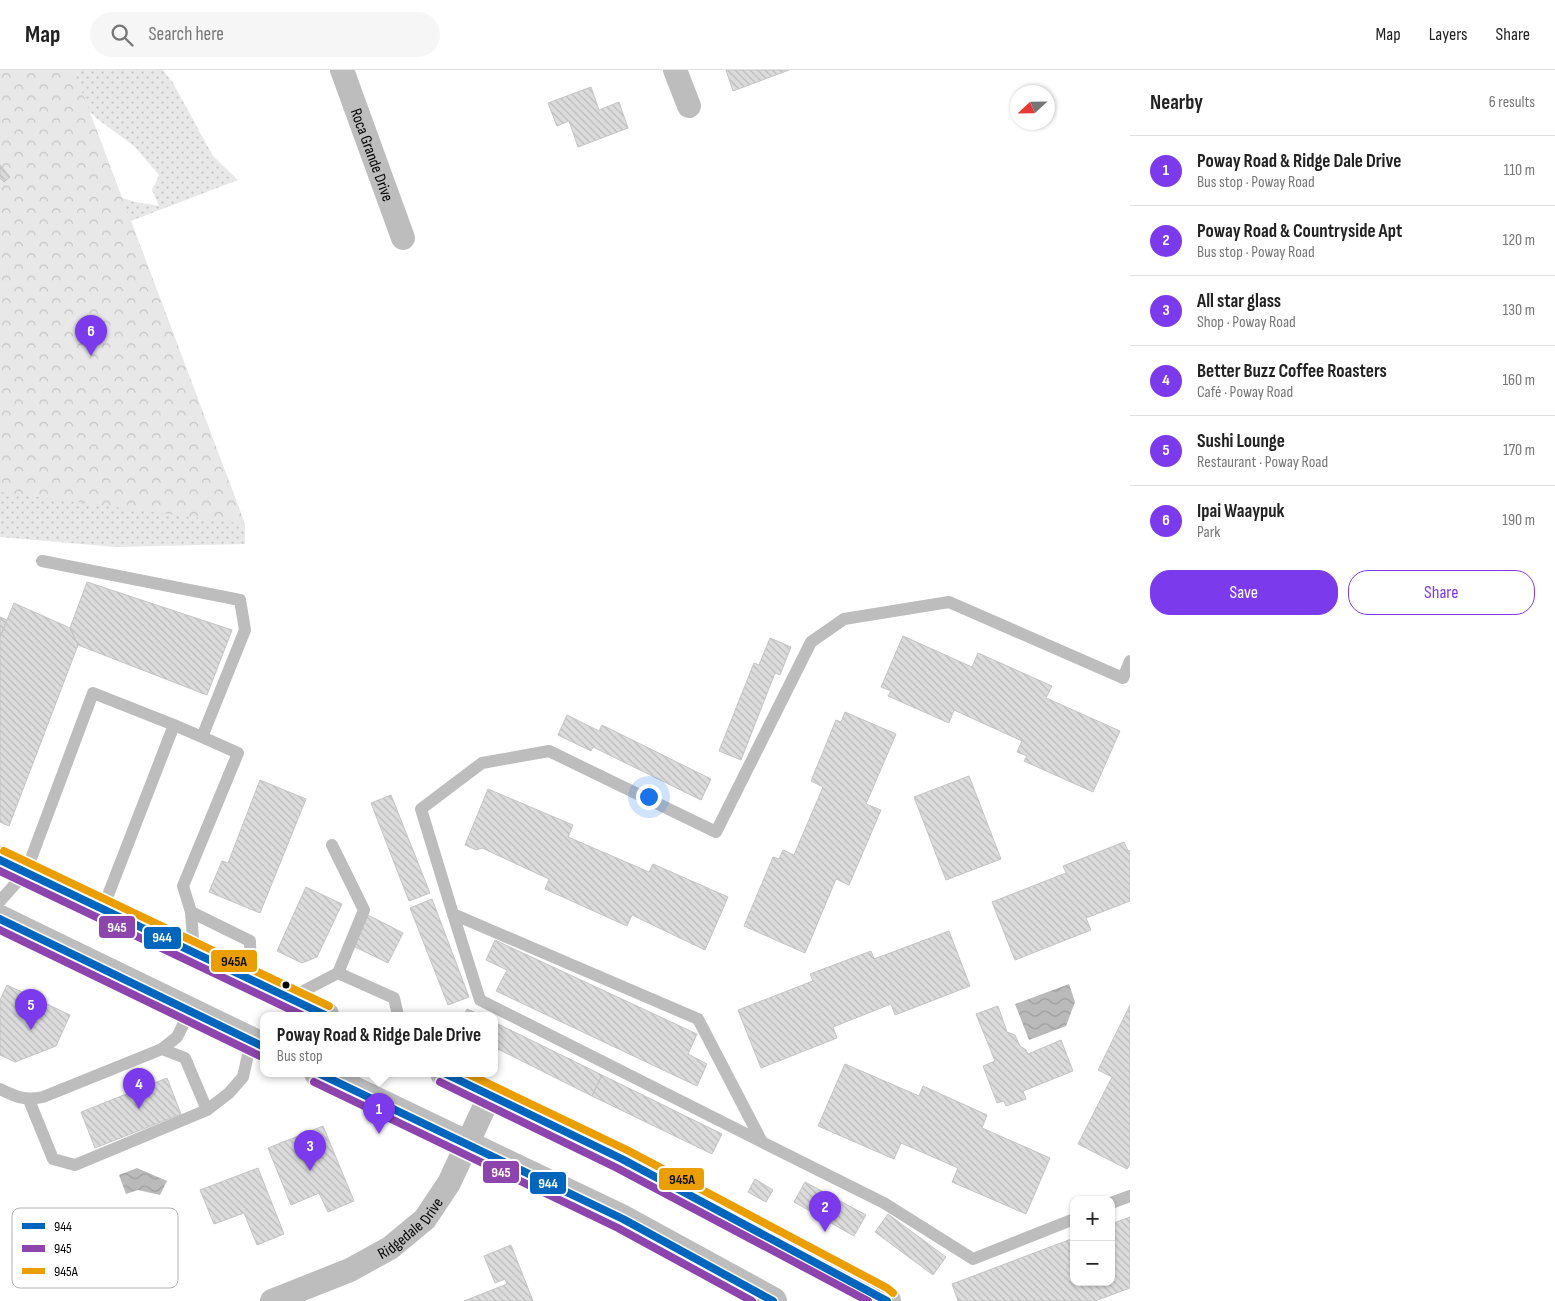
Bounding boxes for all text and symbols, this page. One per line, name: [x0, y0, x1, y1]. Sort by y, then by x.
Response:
search box: [90, 12, 440, 57]
text: Map: [25, 20, 60, 49]
icon: search: [108, 21, 136, 49]
text: Search here: [148, 23, 224, 46]
text: Map: [1376, 24, 1401, 45]
text: Layers: [1429, 24, 1468, 45]
text: Share: [1496, 24, 1530, 45]
north arrow: [1010, 85, 1055, 130]
text: Nearby: [1150, 90, 1203, 115]
text: 6 results: [1489, 93, 1535, 112]
street label: Roca Grande Drive: [346, 106, 397, 204]
text: Poway Road & Ridge Dale Drive: [1197, 150, 1401, 173]
text: 1: [1163, 161, 1169, 180]
text: 110 m: [1504, 161, 1535, 180]
text: Bus stop · Poway Road: [1197, 173, 1315, 192]
text: Poway Road & Countryside Apt: [1197, 220, 1402, 243]
text: 2: [1162, 231, 1170, 250]
text: 120 m: [1503, 231, 1535, 250]
text: Bus stop · Poway Road: [1197, 243, 1315, 262]
text: All star glass: [1197, 290, 1281, 313]
text: 3: [1162, 301, 1170, 320]
text: 130 m: [1503, 301, 1535, 320]
text: Shop · Poway Road: [1197, 313, 1296, 332]
pin: 6: [75, 315, 107, 356]
text: Better Buzz Coffee Roasters: [1197, 360, 1387, 383]
text: 4: [1162, 371, 1170, 390]
text: 160 m: [1502, 371, 1535, 390]
text: Café · Poway Road: [1197, 383, 1293, 402]
text: Sushi Lounge: [1197, 430, 1285, 453]
text: 5: [1162, 441, 1170, 460]
text: 170 m: [1503, 441, 1535, 460]
text: Restaurant · Poway Road: [1197, 453, 1328, 472]
text: Ipai Waaypuk: [1197, 500, 1285, 523]
text: 6: [1162, 511, 1170, 530]
text: 190 m: [1502, 511, 1535, 530]
text: Park: [1197, 523, 1220, 542]
button: Save: [1150, 570, 1338, 615]
button: Share: [1348, 570, 1535, 615]
your location: [636, 784, 662, 810]
line badge: 945: [98, 915, 136, 939]
text: 945: [107, 919, 127, 936]
line badge: 944: [143, 926, 182, 950]
text: 944: [152, 929, 172, 946]
line badge: 945A: [210, 949, 258, 973]
text: 945A: [221, 953, 247, 970]
unlabelled marker: [281, 980, 291, 990]
pin: 5: [15, 989, 47, 1030]
popup: [260, 1012, 498, 1077]
text: Poway Road & Ridge Dale Drive: [277, 1024, 481, 1047]
text: Bus stop: [277, 1047, 323, 1066]
pin: 4: [123, 1068, 155, 1109]
pin: 1: [363, 1093, 395, 1134]
pin: 3: [294, 1130, 326, 1171]
line badge: 945: [482, 1160, 520, 1184]
text: 945: [491, 1164, 511, 1181]
line badge: 945A: [658, 1167, 705, 1191]
line badge: 944: [529, 1171, 567, 1195]
text: 945A: [669, 1171, 695, 1188]
text: 944: [538, 1175, 558, 1192]
pin: 2: [809, 1191, 841, 1232]
street label: Ridgedale Drive: [375, 1194, 448, 1264]
map controls: [1070, 1196, 1115, 1286]
button: +: [1070, 1196, 1115, 1241]
legend: [12, 1208, 178, 1288]
text: 944: [54, 1218, 72, 1235]
text: 945: [54, 1240, 72, 1257]
button: −: [1070, 1241, 1115, 1286]
text: 945A: [54, 1263, 79, 1280]

